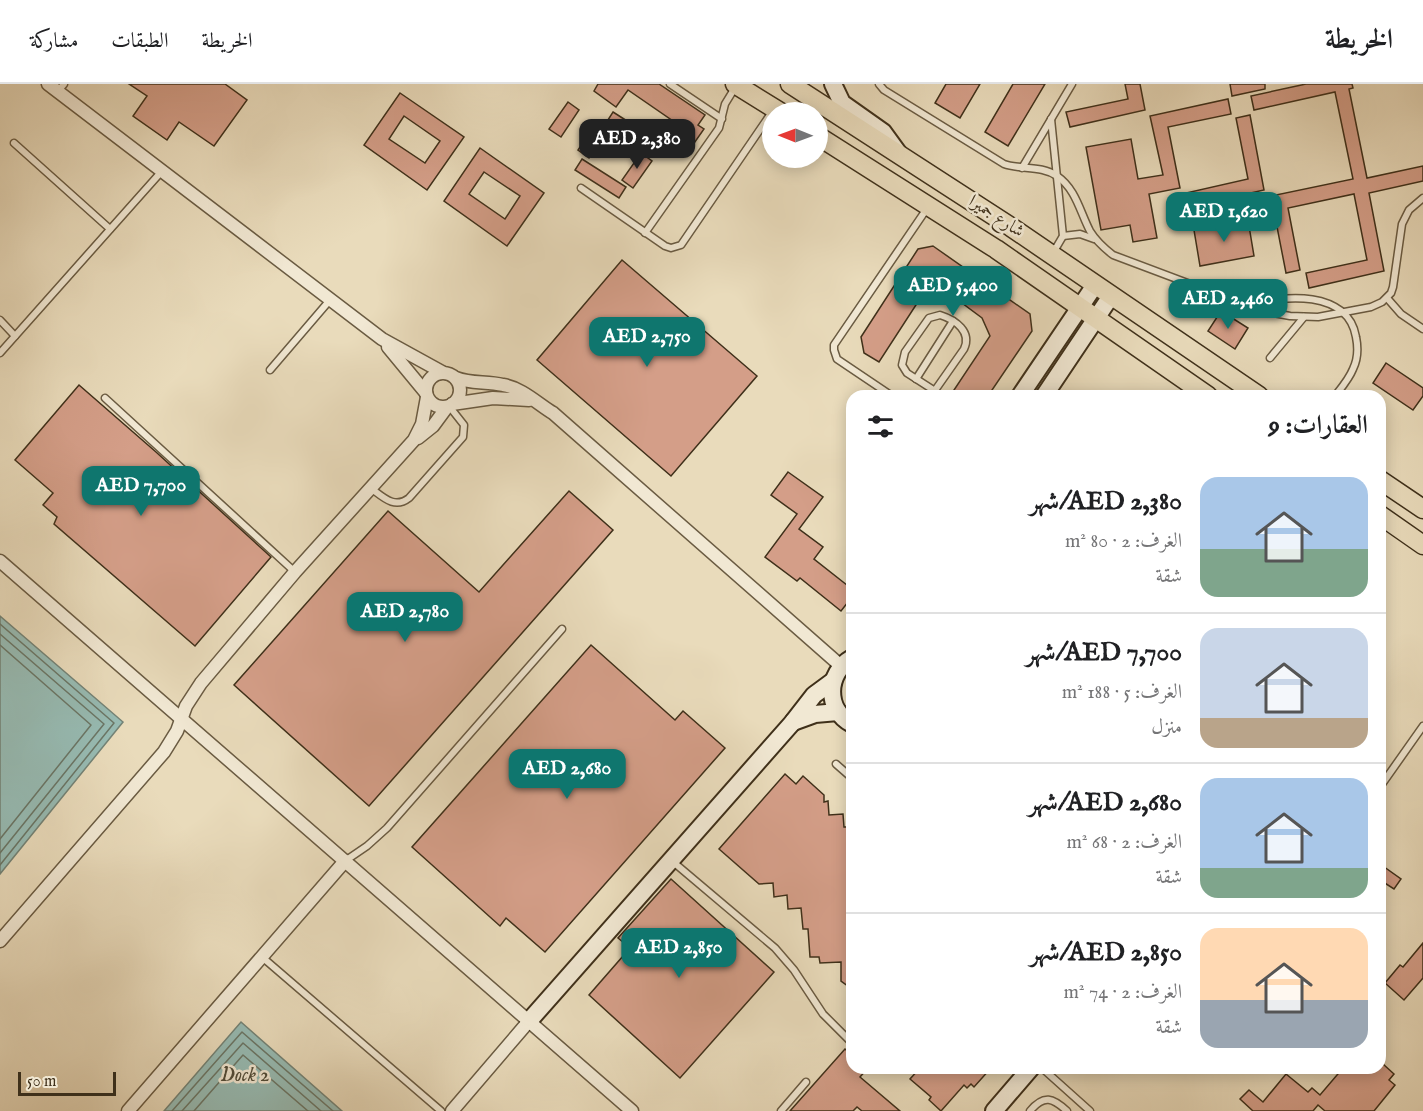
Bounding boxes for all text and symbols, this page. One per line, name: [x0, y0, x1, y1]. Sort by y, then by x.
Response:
text: الخريطة: [1325, 23, 1393, 58]
text: مشاركة: [30, 28, 78, 55]
text: الطبقات: [111, 28, 168, 55]
text: الخريطة: [201, 28, 253, 55]
north arrow: [762, 102, 828, 168]
map controls: [762, 102, 828, 168]
pin: AED 2,380: [568, 119, 706, 170]
text: AED 2,380: [593, 126, 681, 151]
street label: شارع جميرا: [963, 190, 1028, 245]
pin: AED 1,620: [1155, 192, 1293, 243]
text: AED 1,620: [1180, 199, 1268, 224]
pin: AED 5,400: [884, 266, 1022, 317]
text: AED 5,400: [908, 273, 998, 298]
pin: AED 2,460: [1159, 279, 1297, 330]
text: AED 2,460: [1182, 286, 1274, 311]
pin: AED 2,750: [578, 317, 716, 368]
text: AED 2,750: [603, 324, 691, 349]
text: العقارات: 9: [1269, 409, 1368, 442]
icon: filters: [864, 410, 897, 443]
pin: AED 7,700: [72, 466, 210, 517]
text: AED 7,700: [96, 473, 186, 498]
text: AED 2,380/شهر: [1029, 485, 1182, 518]
icon: home: [1248, 501, 1320, 573]
text: الغرف: 2 · 80 m²: [1065, 529, 1182, 554]
text: شقة: [1156, 564, 1182, 589]
pin: AED 2,780: [336, 592, 474, 643]
text: AED 2,780: [361, 599, 449, 624]
text: AED 7,700/شهر: [1026, 636, 1182, 669]
icon: home: [1248, 652, 1320, 724]
text: الغرف: 5 · 188 m²: [1062, 680, 1182, 705]
text: منزل: [1151, 715, 1182, 740]
pin: AED 2,680: [498, 749, 636, 800]
text: AED 2,680: [523, 756, 611, 781]
text: AED 2,680/شهر: [1028, 786, 1182, 819]
icon: home: [1248, 802, 1320, 874]
text: الغرف: 2 · 68 m²: [1066, 830, 1182, 855]
text: شقة: [1156, 865, 1182, 890]
pin: AED 2,850: [610, 928, 748, 979]
text: AED 2,850: [635, 935, 723, 960]
text: AED 2,850/شهر: [1030, 936, 1182, 969]
icon: home: [1248, 952, 1320, 1024]
text: الغرف: 2 · 74 m²: [1064, 980, 1182, 1005]
text: شقة: [1156, 1015, 1182, 1040]
water label: Dock 2: [221, 1063, 269, 1088]
scale bar: [18, 1069, 116, 1096]
text: 50 m: [27, 1072, 56, 1092]

